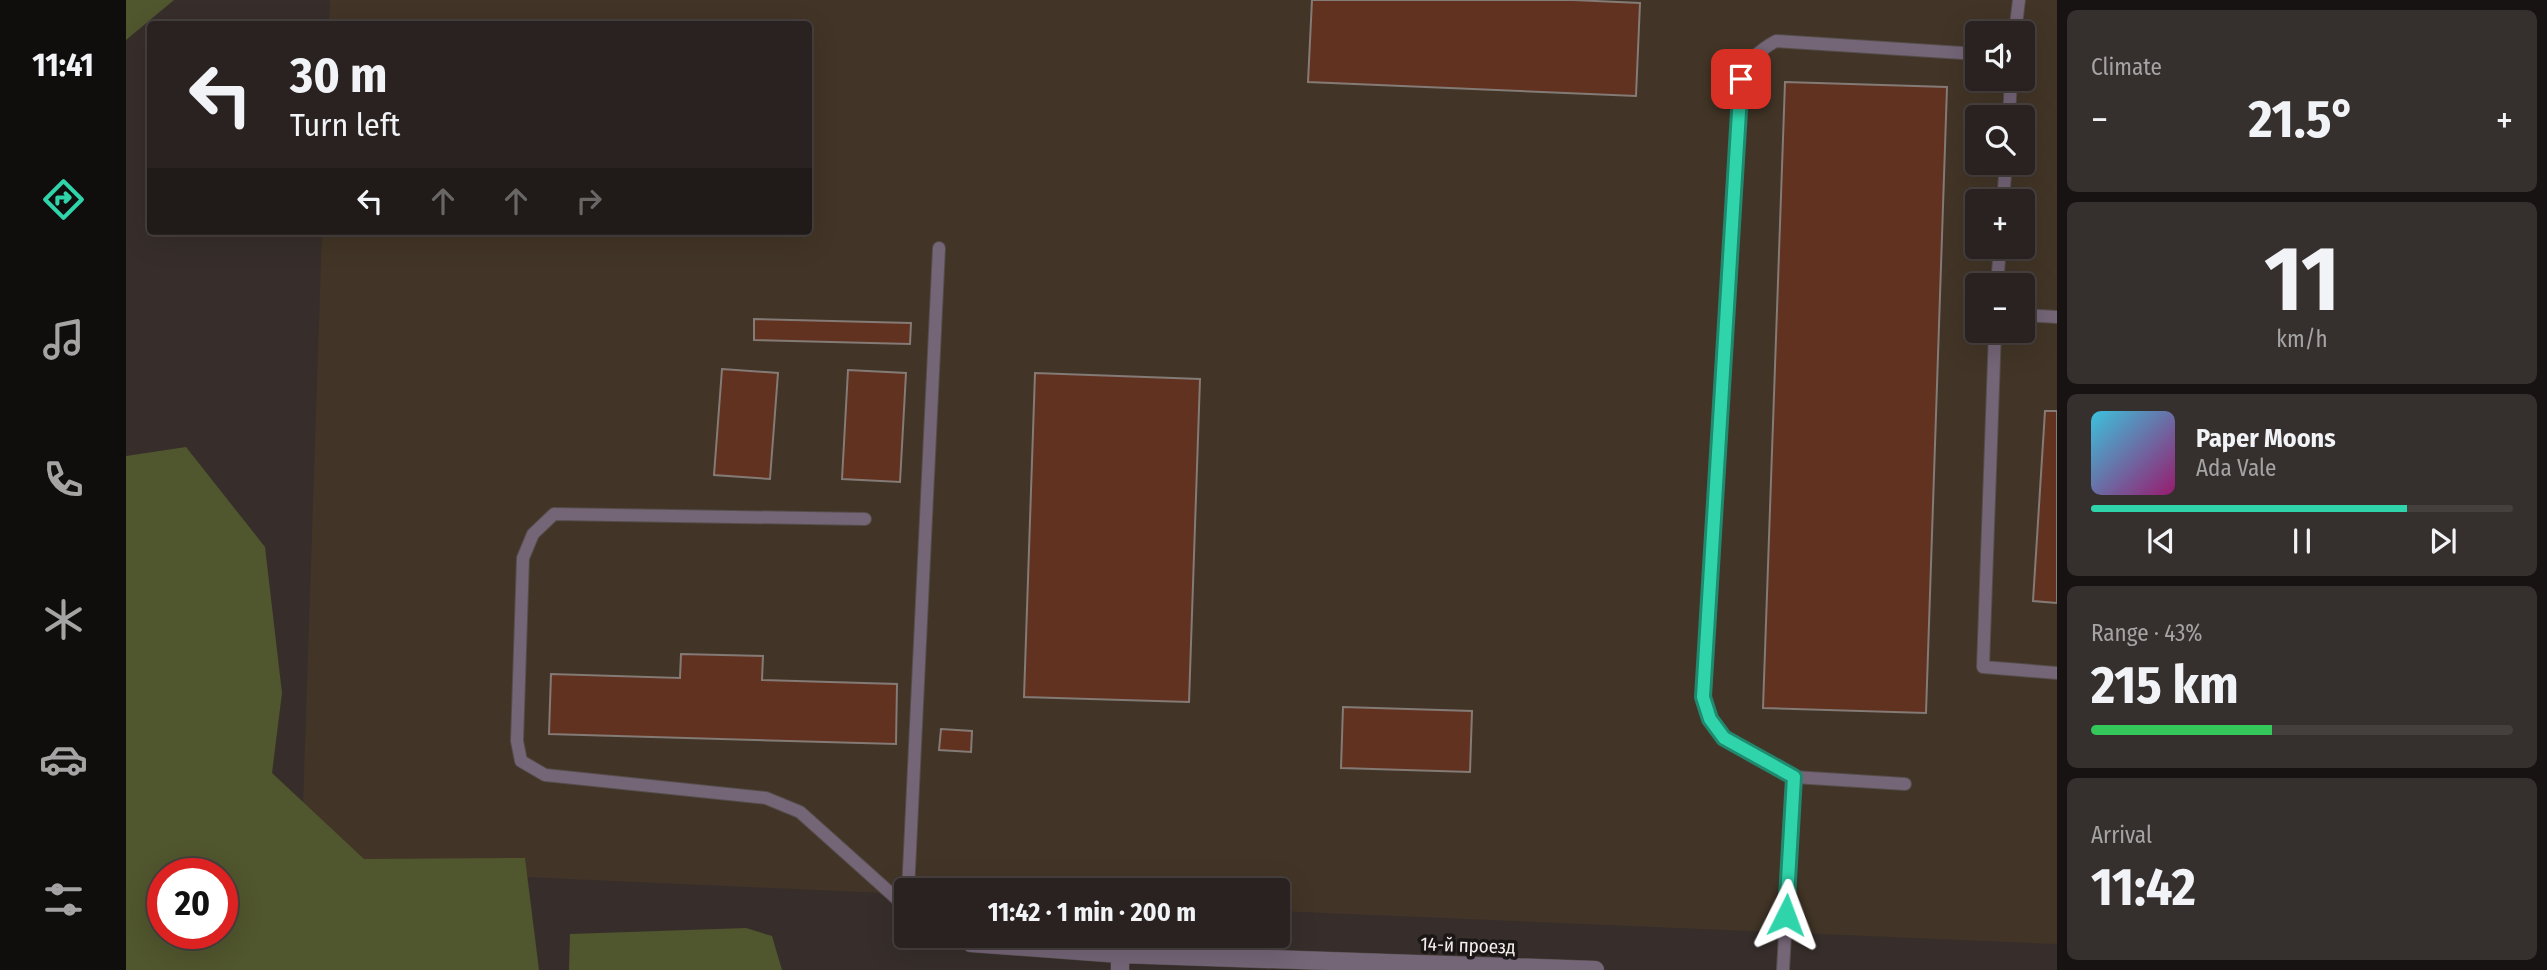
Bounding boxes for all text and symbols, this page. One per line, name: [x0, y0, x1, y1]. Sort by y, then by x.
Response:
map controls: [1965, 21, 2035, 343]
button: sound: [1965, 21, 2035, 91]
text: 11:41: [32, 46, 94, 84]
text: 30 m: [290, 46, 388, 105]
icon: left: [175, 49, 266, 140]
pin: [1711, 49, 1771, 109]
text: Climate: [2091, 53, 2162, 81]
icon: arrive: [1722, 60, 1760, 98]
text: 21.5°: [2248, 88, 2355, 151]
text: −: [2091, 97, 2108, 143]
text: +: [2496, 97, 2513, 143]
button: search: [1965, 105, 2035, 175]
text: Turn left: [290, 106, 400, 144]
icon: directions: [39, 175, 88, 224]
icon: left: [351, 182, 389, 220]
icon: ahead: [424, 182, 462, 220]
icon: ahead: [497, 182, 535, 220]
icon: right: [570, 182, 608, 220]
button: +: [1965, 189, 2035, 259]
text: 11: [2264, 225, 2340, 334]
button: −: [1965, 273, 2035, 343]
icon: music: [39, 315, 88, 364]
text: km/h: [2276, 325, 2328, 353]
text: Paper Moons: [2196, 423, 2336, 454]
text: Ada Vale: [2196, 454, 2276, 482]
icon: phone: [39, 455, 88, 504]
icon: previous: [2142, 522, 2180, 560]
icon: pause: [2283, 522, 2321, 560]
icon: next: [2424, 522, 2462, 560]
icon: climate: [39, 595, 88, 644]
text: Range · 43%: [2091, 619, 2203, 647]
text: 215 km: [2091, 654, 2239, 717]
icon: car: [39, 735, 88, 784]
text: Arrival: [2091, 821, 2152, 849]
text: 11:42: [2091, 856, 2196, 919]
speed limit sign: 20: [147, 858, 238, 949]
icon: filters: [39, 875, 88, 924]
position arrow: [1749, 878, 1823, 952]
text: 11:42 · 1 min · 200 m: [988, 897, 1196, 928]
street label: 14-й проезд: [1420, 932, 1516, 959]

